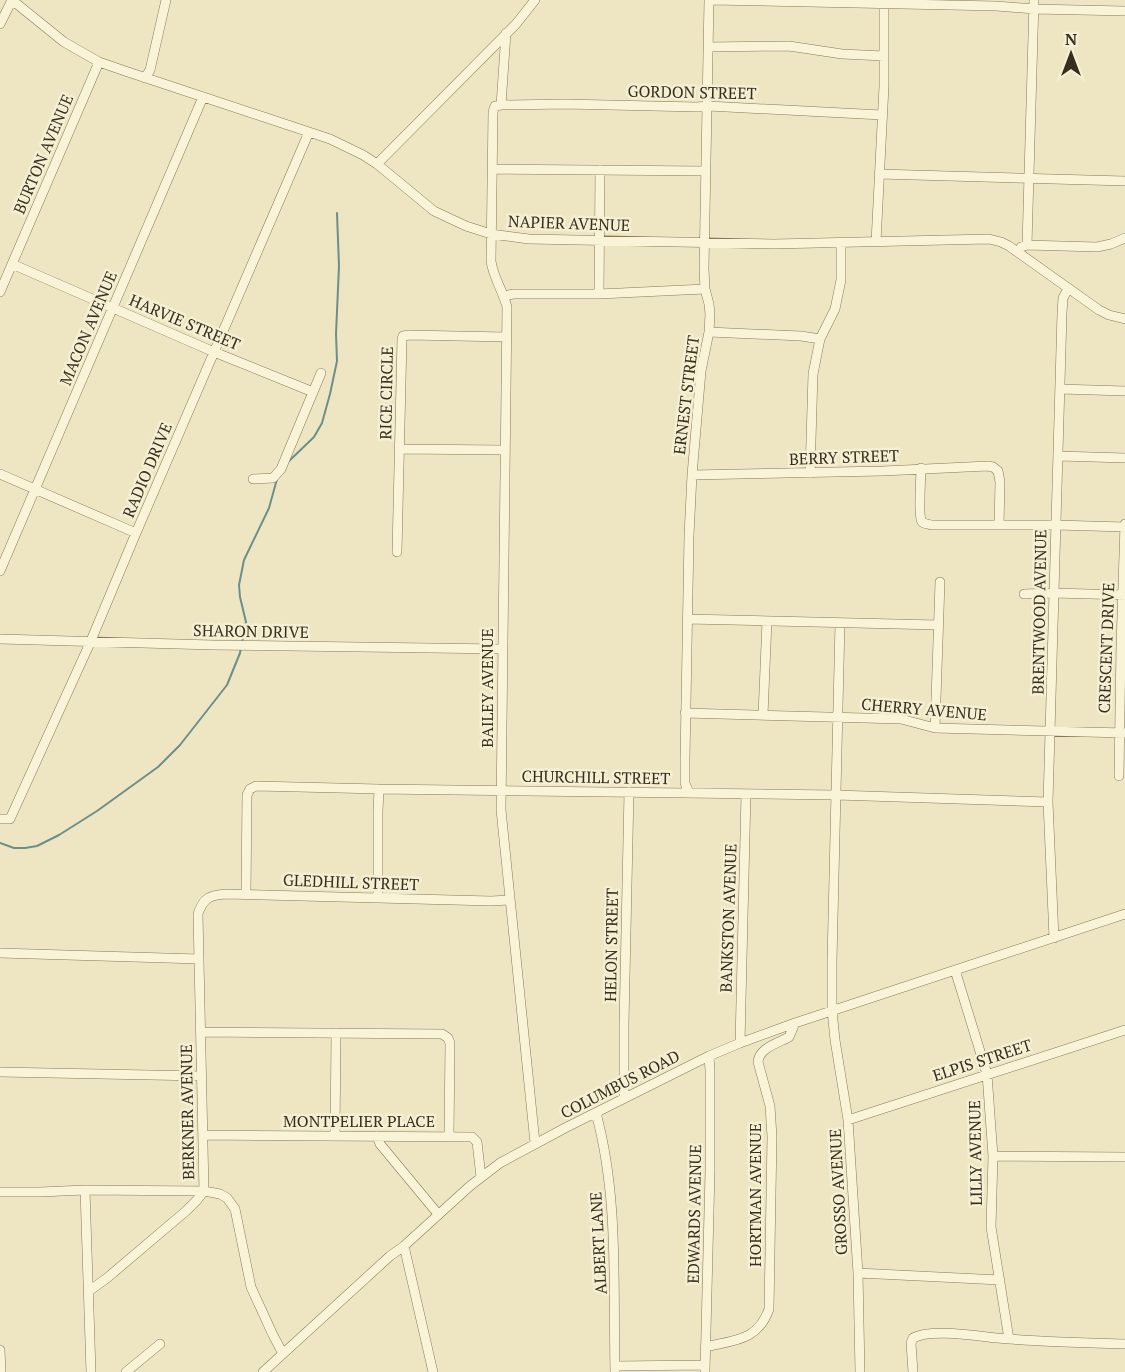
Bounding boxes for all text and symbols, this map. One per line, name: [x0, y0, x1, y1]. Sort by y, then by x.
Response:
north arrow: [1041, 24, 1101, 84]
text: N: [1065, 28, 1077, 50]
street label: GORDON STREET: [627, 80, 757, 104]
street label: BURTON AVENUE: [8, 91, 78, 217]
street label: NAPIER AVENUE: [508, 210, 630, 236]
street label: MACON AVENUE: [54, 267, 122, 389]
street label: HARVIE STREET: [126, 289, 244, 355]
street label: ERNEST STREET: [668, 334, 704, 456]
street label: RICE CIRCLE: [374, 346, 398, 440]
street label: RADIO DRIVE: [117, 419, 177, 521]
street label: BERRY STREET: [789, 444, 899, 470]
street label: BRENTWOOD AVENUE: [1027, 529, 1051, 695]
street label: CRESCENT DRIVE: [1093, 582, 1119, 714]
street label: SHARON DRIVE: [193, 619, 309, 643]
street label: BAILEY AVENUE: [476, 628, 498, 748]
street label: CHERRY AVENUE: [860, 693, 988, 725]
street label: CHURCHILL STREET: [521, 765, 671, 789]
street label: BANKSTON AVENUE: [714, 843, 742, 993]
street label: GLEDHILL STREET: [282, 869, 420, 895]
street label: HELON STREET: [599, 888, 623, 1002]
street label: ELPIS STREET: [930, 1034, 1034, 1086]
street label: BERKNER AVENUE: [175, 1044, 199, 1180]
street label: COLUMBUS ROAD: [557, 1044, 683, 1124]
street label: LILLY AVENUE: [963, 1100, 987, 1206]
street label: MONTPELIER PLACE: [283, 1110, 435, 1132]
street label: HORTMAN AVENUE: [744, 1123, 766, 1267]
street label: GROSSO AVENUE: [824, 1128, 852, 1256]
street label: EDWARDS AVENUE: [682, 1144, 706, 1284]
street label: ALBERT LANE: [584, 1191, 612, 1295]

